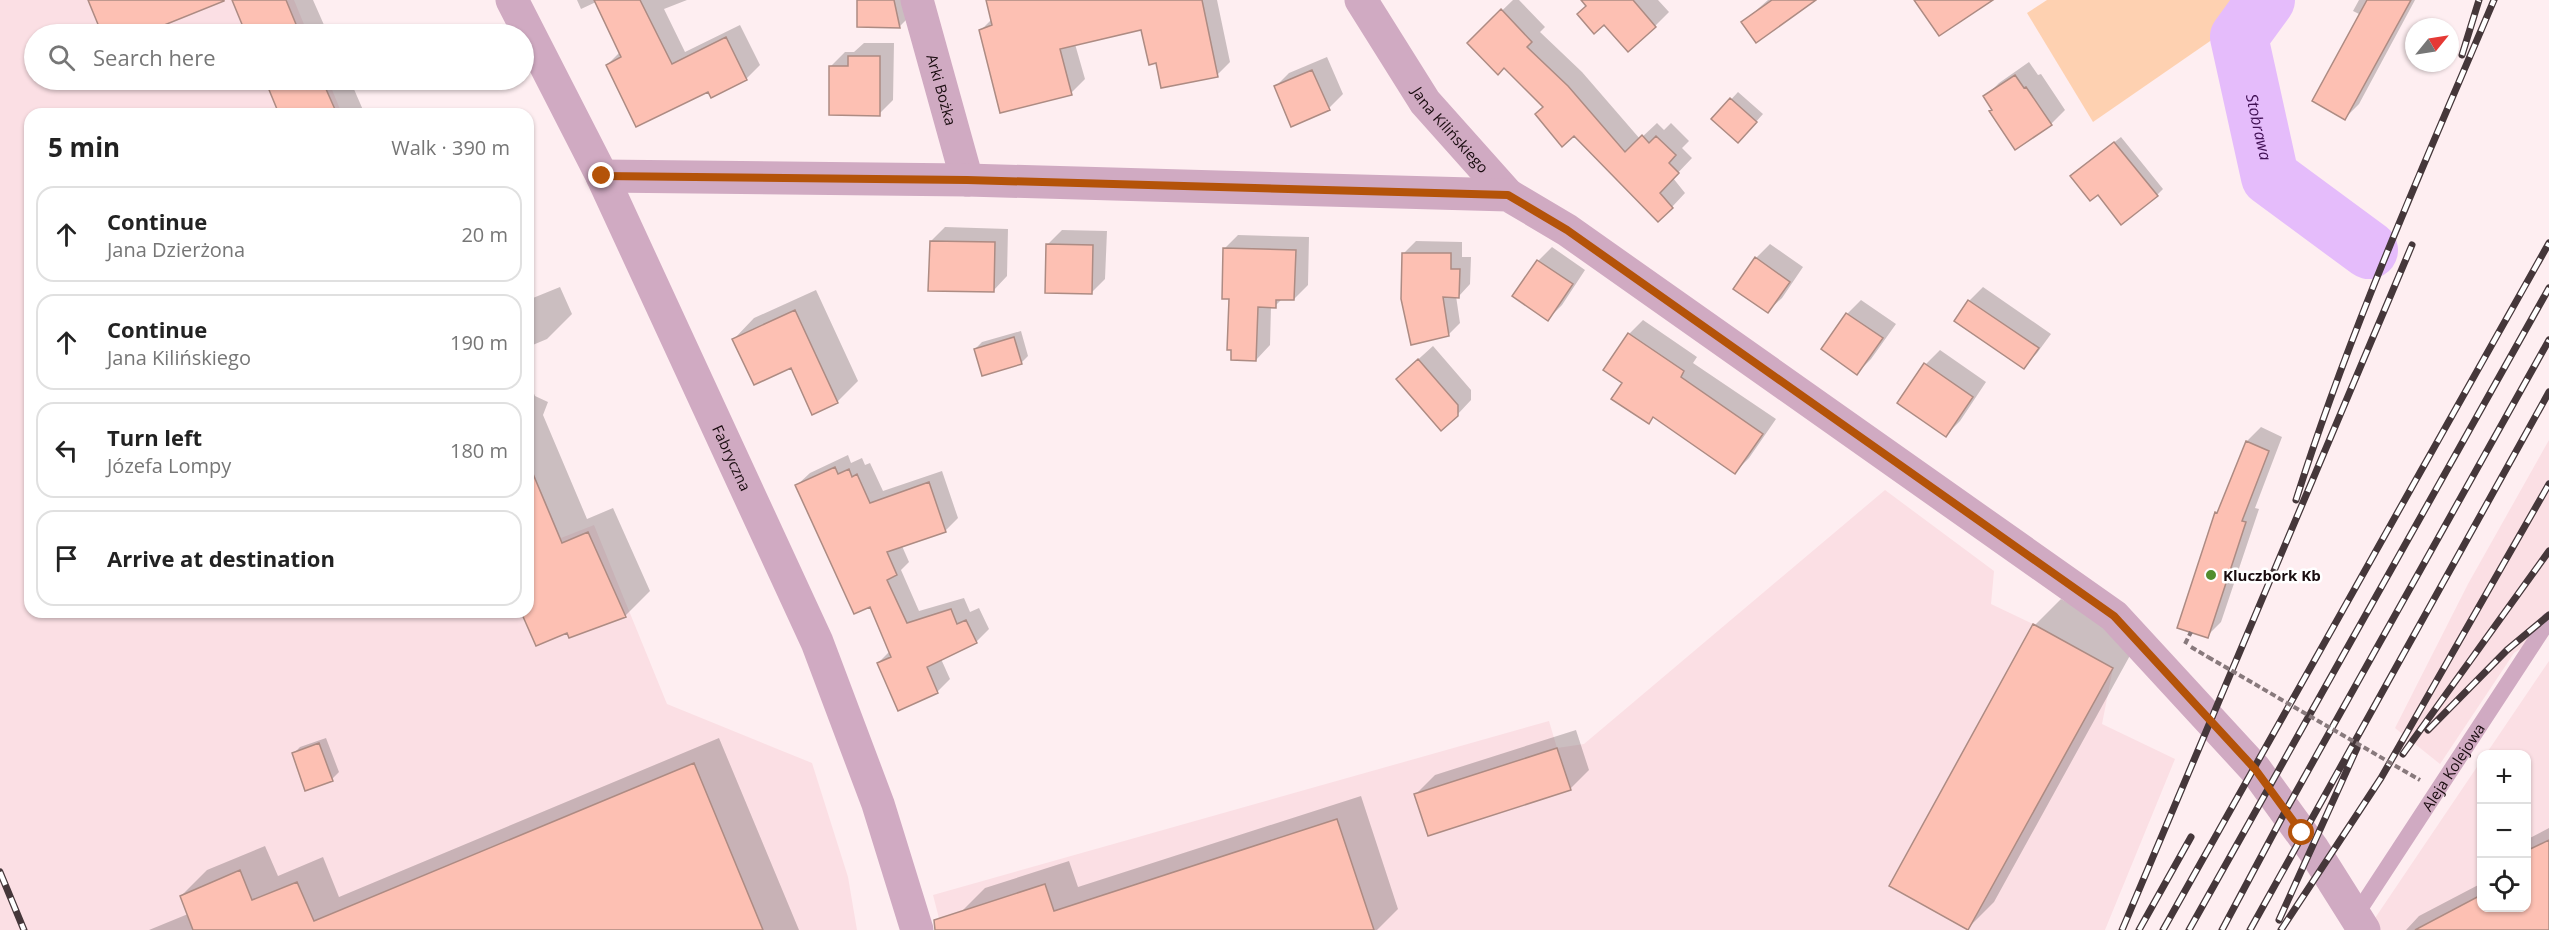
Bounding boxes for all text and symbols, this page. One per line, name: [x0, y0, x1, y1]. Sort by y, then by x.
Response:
north arrow: [2405, 18, 2459, 72]
search box: [24, 24, 534, 90]
icon: search: [45, 41, 78, 74]
text: Search here: [93, 42, 216, 72]
street label: Arki Bożka: [922, 52, 961, 128]
street label: Jana Kilińskiego: [1407, 81, 1493, 177]
water label: Stobrawa: [2241, 92, 2277, 162]
text: 5 min: [48, 129, 120, 165]
text: Walk · 390 m: [391, 134, 510, 161]
route end: [588, 162, 614, 188]
text: Continue: [107, 206, 207, 236]
icon: ahead: [50, 218, 83, 251]
text: 20 m: [461, 221, 508, 248]
text: Jana Dzierżona: [107, 236, 245, 263]
text: Continue: [107, 314, 207, 344]
icon: ahead: [50, 326, 83, 359]
text: 190 m: [450, 329, 508, 356]
text: Jana Kilińskiego: [107, 344, 251, 371]
street label: Fabryczna: [708, 421, 756, 494]
text: Turn left: [107, 422, 202, 452]
icon: left: [50, 434, 83, 467]
text: 180 m: [450, 437, 508, 464]
text: Józefa Lompy: [107, 452, 231, 479]
icon: arrive: [50, 542, 83, 575]
text: Arrive at destination: [107, 543, 335, 573]
place label: Kluczbork Kb: [2223, 565, 2321, 585]
marker: Kluczbork Kb: [2204, 568, 2218, 582]
street label: Aleja Kolejowa: [2417, 719, 2489, 815]
map controls: [2477, 750, 2531, 912]
button: +: [2477, 750, 2531, 804]
button: −: [2477, 804, 2531, 858]
route start: [2288, 819, 2314, 845]
button: locate: [2477, 858, 2531, 912]

